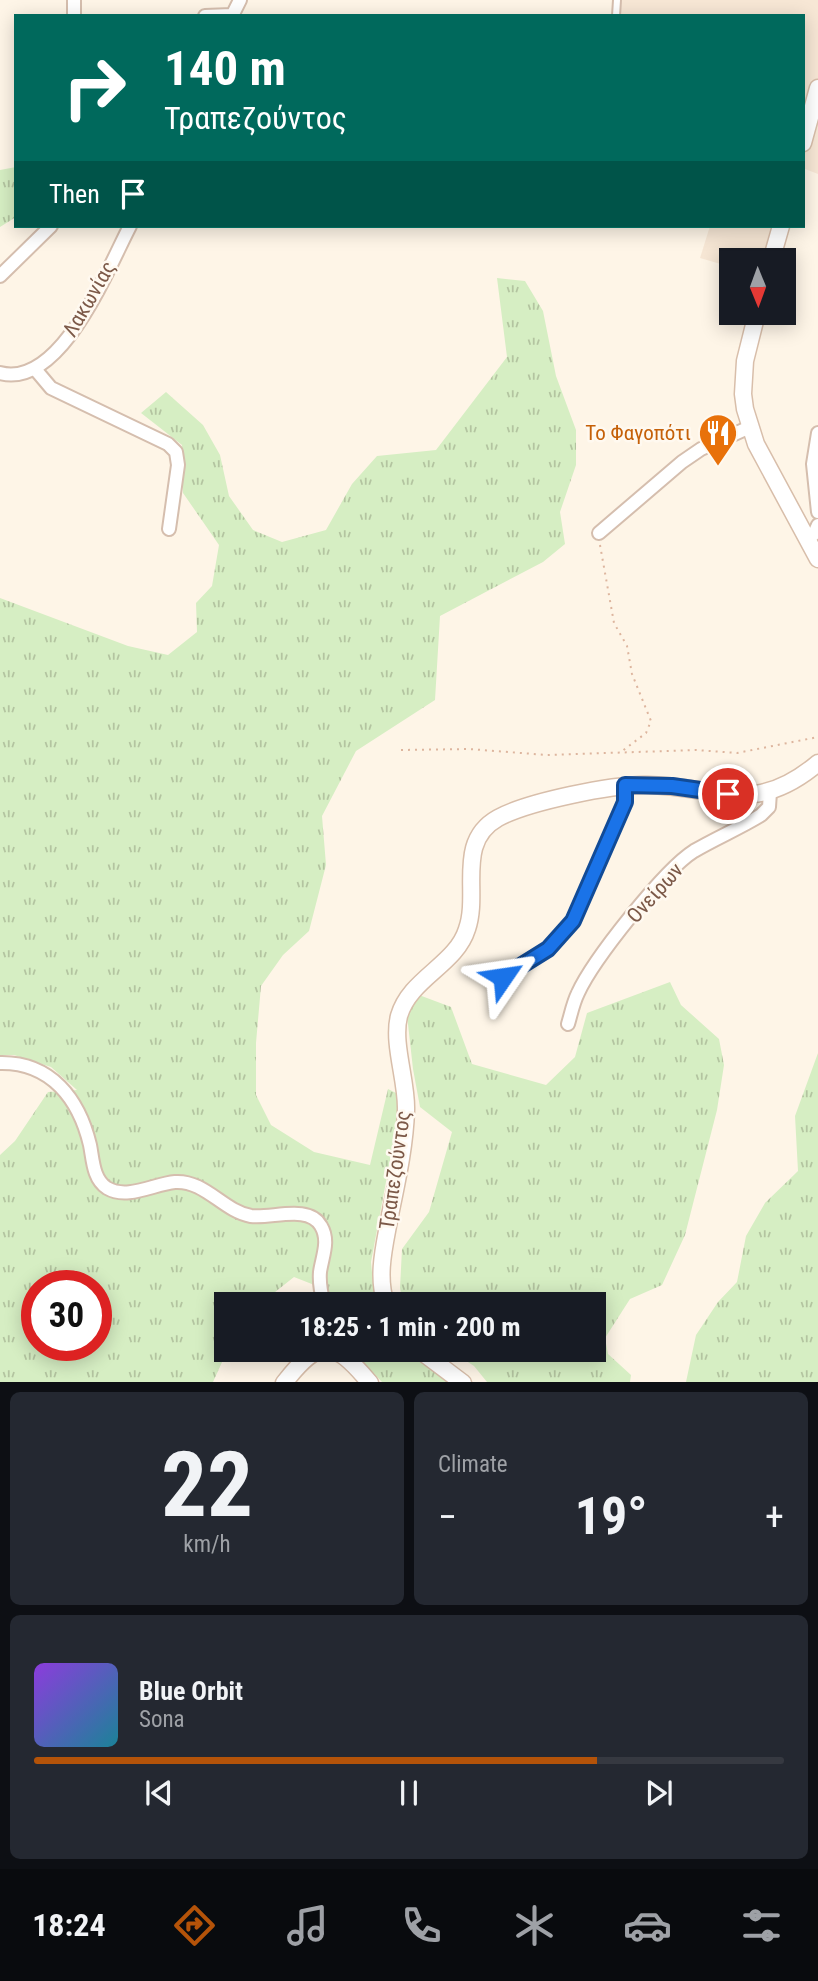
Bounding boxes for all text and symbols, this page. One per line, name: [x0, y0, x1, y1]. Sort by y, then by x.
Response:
text: 140 m: [164, 40, 286, 97]
icon: right: [49, 42, 140, 133]
text: Τραπεζούντος: [164, 99, 347, 137]
icon: arrive: [114, 175, 152, 213]
text: Then: [49, 179, 100, 209]
north arrow: [719, 248, 796, 326]
map controls: [719, 248, 796, 325]
street label: Λακωνίας: [58, 257, 120, 341]
restaurant icon: Το Φαγοπότι: [697, 412, 739, 467]
place label: Το Φαγοπότι: [585, 421, 691, 445]
pin: [698, 764, 758, 824]
icon: arrive: [709, 775, 747, 813]
street label: Ονείρων: [622, 858, 688, 928]
position arrow: [466, 940, 540, 1014]
street label: Τραπεζούντος: [375, 1109, 415, 1231]
speed limit sign: 30: [21, 1270, 112, 1361]
text: 18:25 · 1 min · 200 m: [300, 1312, 520, 1342]
text: 22: [161, 1432, 253, 1538]
text: Climate: [438, 1451, 508, 1478]
text: 19°: [575, 1486, 647, 1547]
text: −: [438, 1495, 457, 1539]
text: +: [765, 1495, 784, 1539]
text: km/h: [183, 1531, 231, 1558]
text: Blue Orbit: [139, 1676, 243, 1706]
text: Sona: [139, 1706, 185, 1733]
icon: previous: [140, 1774, 178, 1812]
icon: pause: [390, 1774, 428, 1812]
icon: next: [640, 1774, 678, 1812]
icon: directions: [170, 1901, 219, 1950]
icon: music: [283, 1901, 332, 1950]
icon: phone: [397, 1901, 446, 1950]
icon: climate: [510, 1901, 559, 1950]
icon: car: [623, 1901, 672, 1950]
icon: filters: [737, 1901, 786, 1950]
text: 18:24: [32, 1906, 106, 1944]

